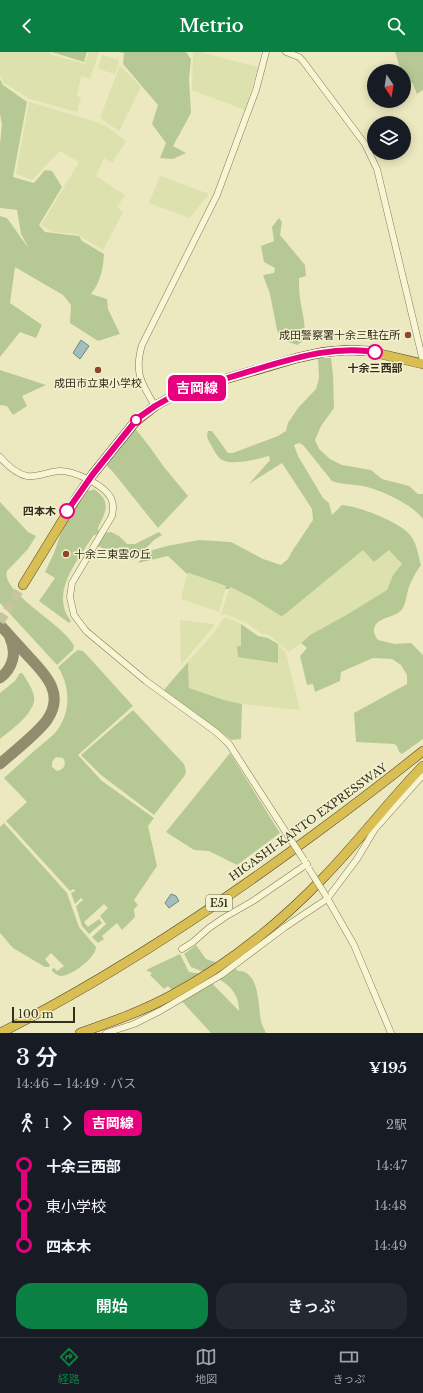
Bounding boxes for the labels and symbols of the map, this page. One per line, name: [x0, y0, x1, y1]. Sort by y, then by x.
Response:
north arrow: [367, 64, 411, 108]
place label: 成田警察署十余三駐在所: [279, 328, 401, 342]
marker: 成田警察署十余三駐在所: [403, 330, 413, 340]
marker: 十余三西部: [367, 344, 383, 360]
place label: 十余三西部: [348, 361, 403, 375]
marker: 成田市立東小学校: [93, 365, 103, 375]
line badge: 吉岡線: [174, 375, 220, 401]
place label: 成田市立東小学校: [54, 376, 142, 390]
unlabelled marker: [130, 414, 142, 426]
marker: 四本木: [59, 503, 75, 519]
place label: 四本木: [23, 504, 56, 518]
place label: 十余三東雲の丘: [74, 547, 151, 561]
marker: 十余三東雲の丘: [61, 549, 71, 559]
street label: HIGASHI-KANTO EXPRESSWAY: [226, 759, 390, 884]
road number: E51: [206, 895, 232, 911]
scale bar: [12, 1005, 75, 1024]

